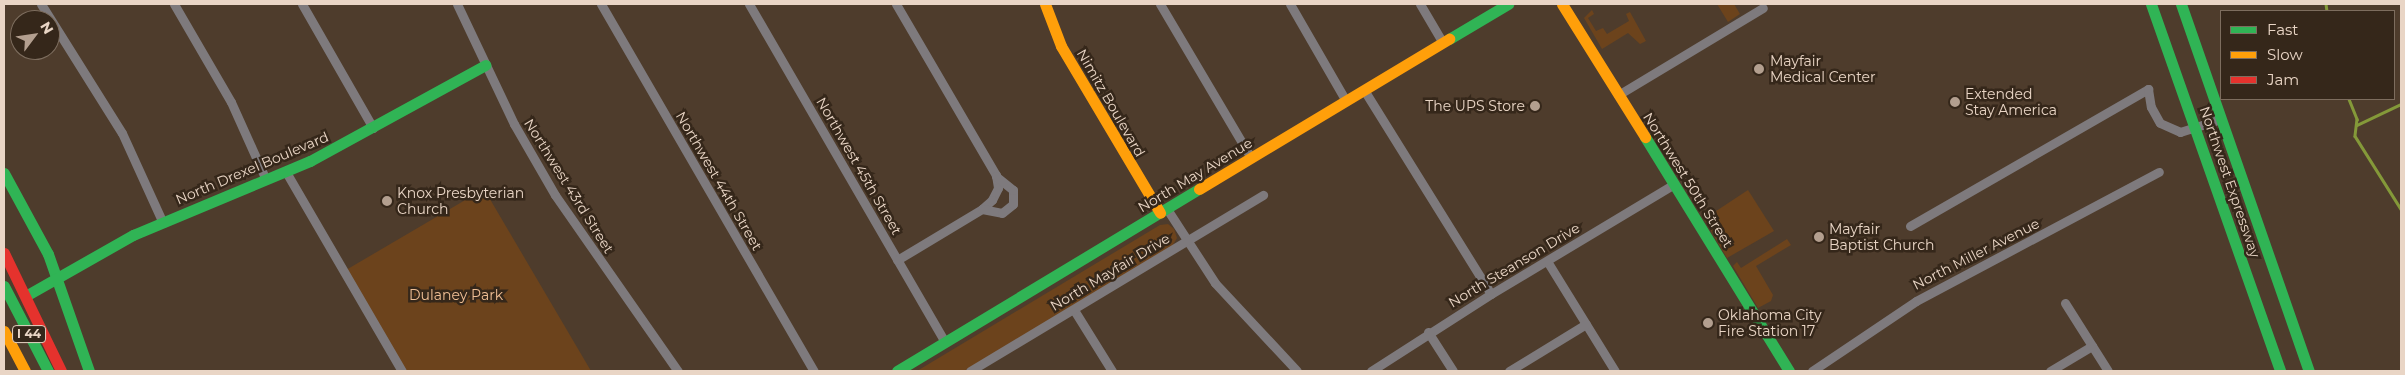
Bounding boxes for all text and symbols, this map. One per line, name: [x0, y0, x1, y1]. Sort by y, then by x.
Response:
north arrow: [10, 10, 60, 60]
legend: [2220, 10, 2395, 100]
text: N: [36, 18, 58, 37]
text: Fast: [2267, 20, 2298, 39]
text: Slow: [2267, 45, 2303, 64]
street label: Nimitz Boulevard: [1073, 46, 1149, 160]
place label: Mayfair Medical Center: [1770, 53, 1876, 85]
marker: Mayfair Medical Center: [1752, 62, 1766, 76]
text: Jam: [2267, 70, 2299, 89]
place label: Extended Stay America: [1965, 86, 2057, 118]
street label: Northwest 45th Street: [813, 94, 905, 238]
marker: Extended Stay America: [1949, 96, 1961, 108]
place label: The UPS Store: [1425, 98, 1525, 114]
marker: The UPS Store: [1529, 100, 1541, 112]
street label: Northwest Expressway: [2196, 104, 2264, 260]
street label: Northwest 44th Street: [672, 109, 766, 253]
street label: Northwest 50th Street: [1639, 109, 1737, 251]
street label: Northwest 43rd Street: [521, 116, 617, 256]
street label: North Drexel Boulevard: [173, 128, 331, 208]
street label: North May Avenue: [1135, 134, 1255, 216]
place label: Knox Presbyterian Church: [397, 185, 524, 218]
marker: Knox Presbyterian Church: [381, 195, 393, 207]
street label: North Miller Avenue: [1910, 215, 2042, 293]
street label: North Steanson Drive: [1445, 219, 1583, 311]
place label: Mayfair Baptist Church: [1829, 221, 1934, 253]
street label: North Mayfair Drive: [1047, 230, 1173, 314]
marker: Mayfair Baptist Church: [1813, 231, 1825, 243]
park label: Dulaney Park: [409, 287, 503, 303]
place label: Oklahoma City Fire Station 17: [1718, 307, 1822, 340]
marker: Oklahoma City Fire Station 17: [1702, 317, 1714, 329]
road number: I 44: [12, 324, 46, 344]

